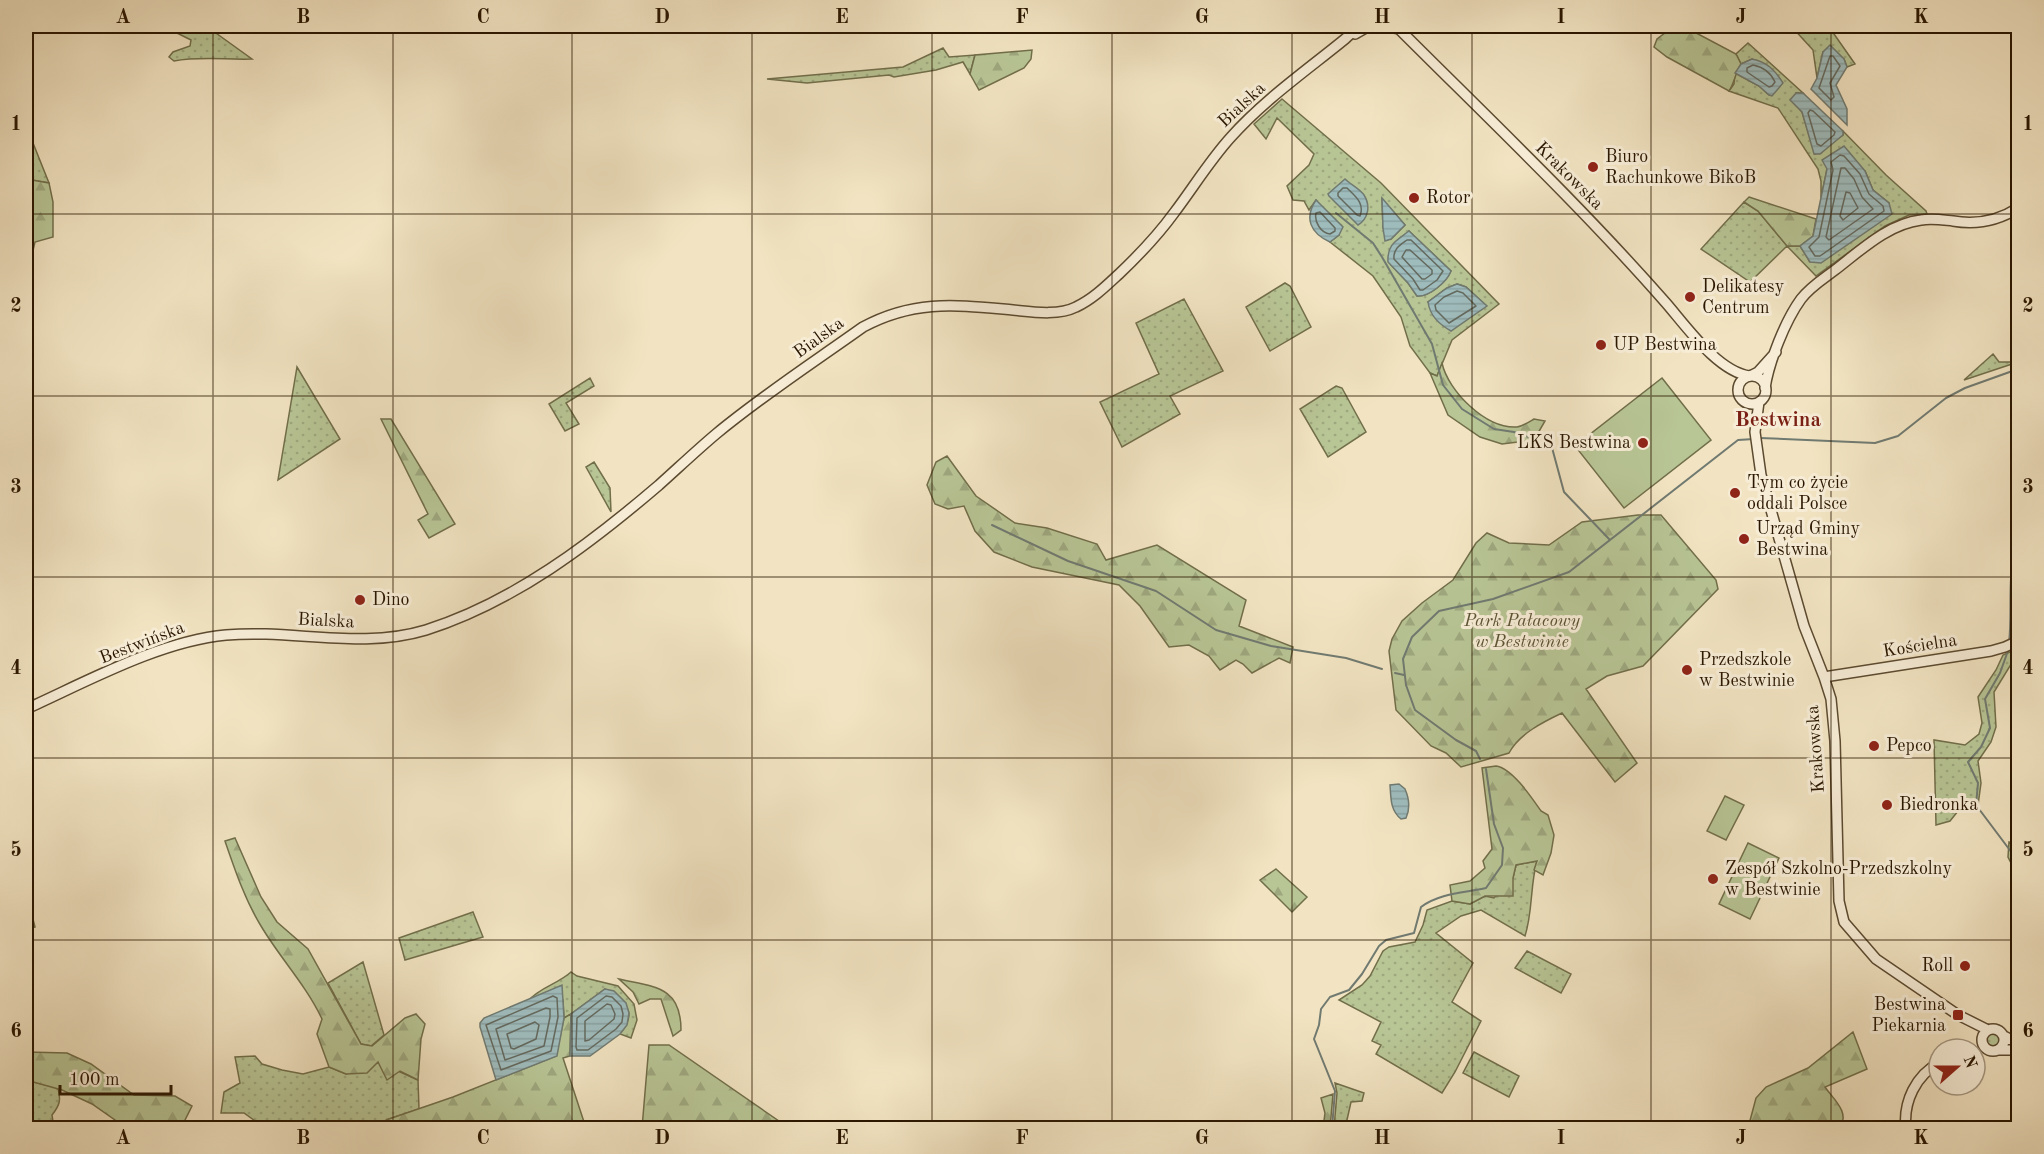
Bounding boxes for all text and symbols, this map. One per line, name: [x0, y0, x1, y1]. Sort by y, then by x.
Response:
text: A: [115, 8, 131, 28]
text: B: [296, 8, 310, 28]
text: C: [476, 8, 490, 28]
text: D: [654, 8, 670, 28]
text: E: [835, 8, 849, 28]
text: F: [1015, 8, 1029, 28]
text: G: [1195, 8, 1209, 28]
text: H: [1374, 8, 1390, 28]
text: I: [1557, 8, 1565, 28]
text: J: [1736, 8, 1747, 28]
text: K: [1913, 8, 1929, 28]
street label: Bialska: [1215, 79, 1269, 131]
text: 1: [10, 115, 22, 135]
text: 1: [2022, 115, 2034, 135]
street label: Krakowska: [1532, 139, 1607, 214]
place label: Biuro Rachunkowe BikoB: [1605, 148, 1756, 187]
marker: Biuro Rachunkowe BikoB: [1586, 160, 1600, 174]
place label: Rotor: [1426, 189, 1471, 207]
marker: Rotor: [1407, 191, 1421, 205]
place label: Delikatesy Centrum: [1702, 278, 1785, 317]
marker: Delikatesy Centrum: [1683, 290, 1697, 304]
text: 2: [10, 297, 22, 317]
text: 2: [2022, 297, 2034, 317]
street label: Bialska: [791, 314, 847, 362]
place label: UP Bestwina: [1613, 336, 1717, 354]
marker: UP Bestwina: [1594, 338, 1608, 352]
district label: Bestwina: [1735, 410, 1822, 431]
place label: LKS Bestwina: [1517, 434, 1631, 452]
marker: LKS Bestwina: [1636, 436, 1650, 450]
place label: Tym co życie oddali Polsce: [1747, 474, 1848, 513]
text: 3: [10, 478, 22, 498]
text: 3: [2022, 478, 2034, 498]
marker: Tym co życie oddali Polsce: [1728, 486, 1742, 500]
place label: Urząd Gminy Bestwina: [1756, 520, 1860, 559]
marker: Urząd Gminy Bestwina: [1737, 532, 1751, 546]
place label: Dino: [372, 591, 410, 609]
marker: Dino: [353, 593, 367, 607]
street label: Bialska: [297, 611, 355, 631]
park label: Park Pałacowy w Bestwinie: [1463, 612, 1581, 651]
street label: Bestwińska: [97, 619, 187, 667]
street label: Kościelna: [1882, 631, 1958, 661]
place label: Przedszkole w Bestwinie: [1699, 651, 1795, 690]
text: 4: [10, 659, 22, 679]
text: 4: [2022, 659, 2034, 679]
marker: Przedszkole w Bestwinie: [1680, 663, 1694, 677]
street label: Krakowska: [1804, 704, 1828, 793]
place label: Pepco: [1886, 737, 1932, 755]
marker: Pepco: [1867, 739, 1881, 753]
place label: Biedronka: [1899, 796, 1978, 814]
marker: Biedronka: [1880, 798, 1894, 812]
text: 5: [10, 840, 22, 861]
text: 5: [2022, 840, 2034, 861]
place label: Zespół Szkolno-Przedszkolny w Bestwinie: [1725, 860, 1952, 899]
marker: Zespół Szkolno-Przedszkolny w Bestwinie: [1706, 872, 1720, 886]
place label: Roll: [1921, 957, 1953, 975]
marker: Roll: [1958, 959, 1972, 973]
place label: Bestwina Piekarnia: [1872, 996, 1946, 1035]
marker: Bestwina Piekarnia: [1951, 1008, 1965, 1022]
text: 6: [10, 1022, 22, 1042]
text: 6: [2022, 1022, 2034, 1042]
north arrow: [1927, 1037, 1987, 1097]
text: N: [1959, 1054, 1979, 1072]
scale bar: [60, 1058, 171, 1096]
text: 100 m: [69, 1071, 120, 1089]
text: A: [115, 1129, 131, 1149]
text: B: [296, 1129, 310, 1149]
text: C: [476, 1129, 490, 1149]
text: D: [654, 1129, 670, 1149]
text: E: [835, 1129, 849, 1149]
text: F: [1015, 1129, 1029, 1149]
text: G: [1195, 1129, 1209, 1149]
text: H: [1374, 1129, 1390, 1149]
text: I: [1557, 1129, 1565, 1149]
text: J: [1736, 1129, 1747, 1149]
text: K: [1913, 1129, 1929, 1149]

